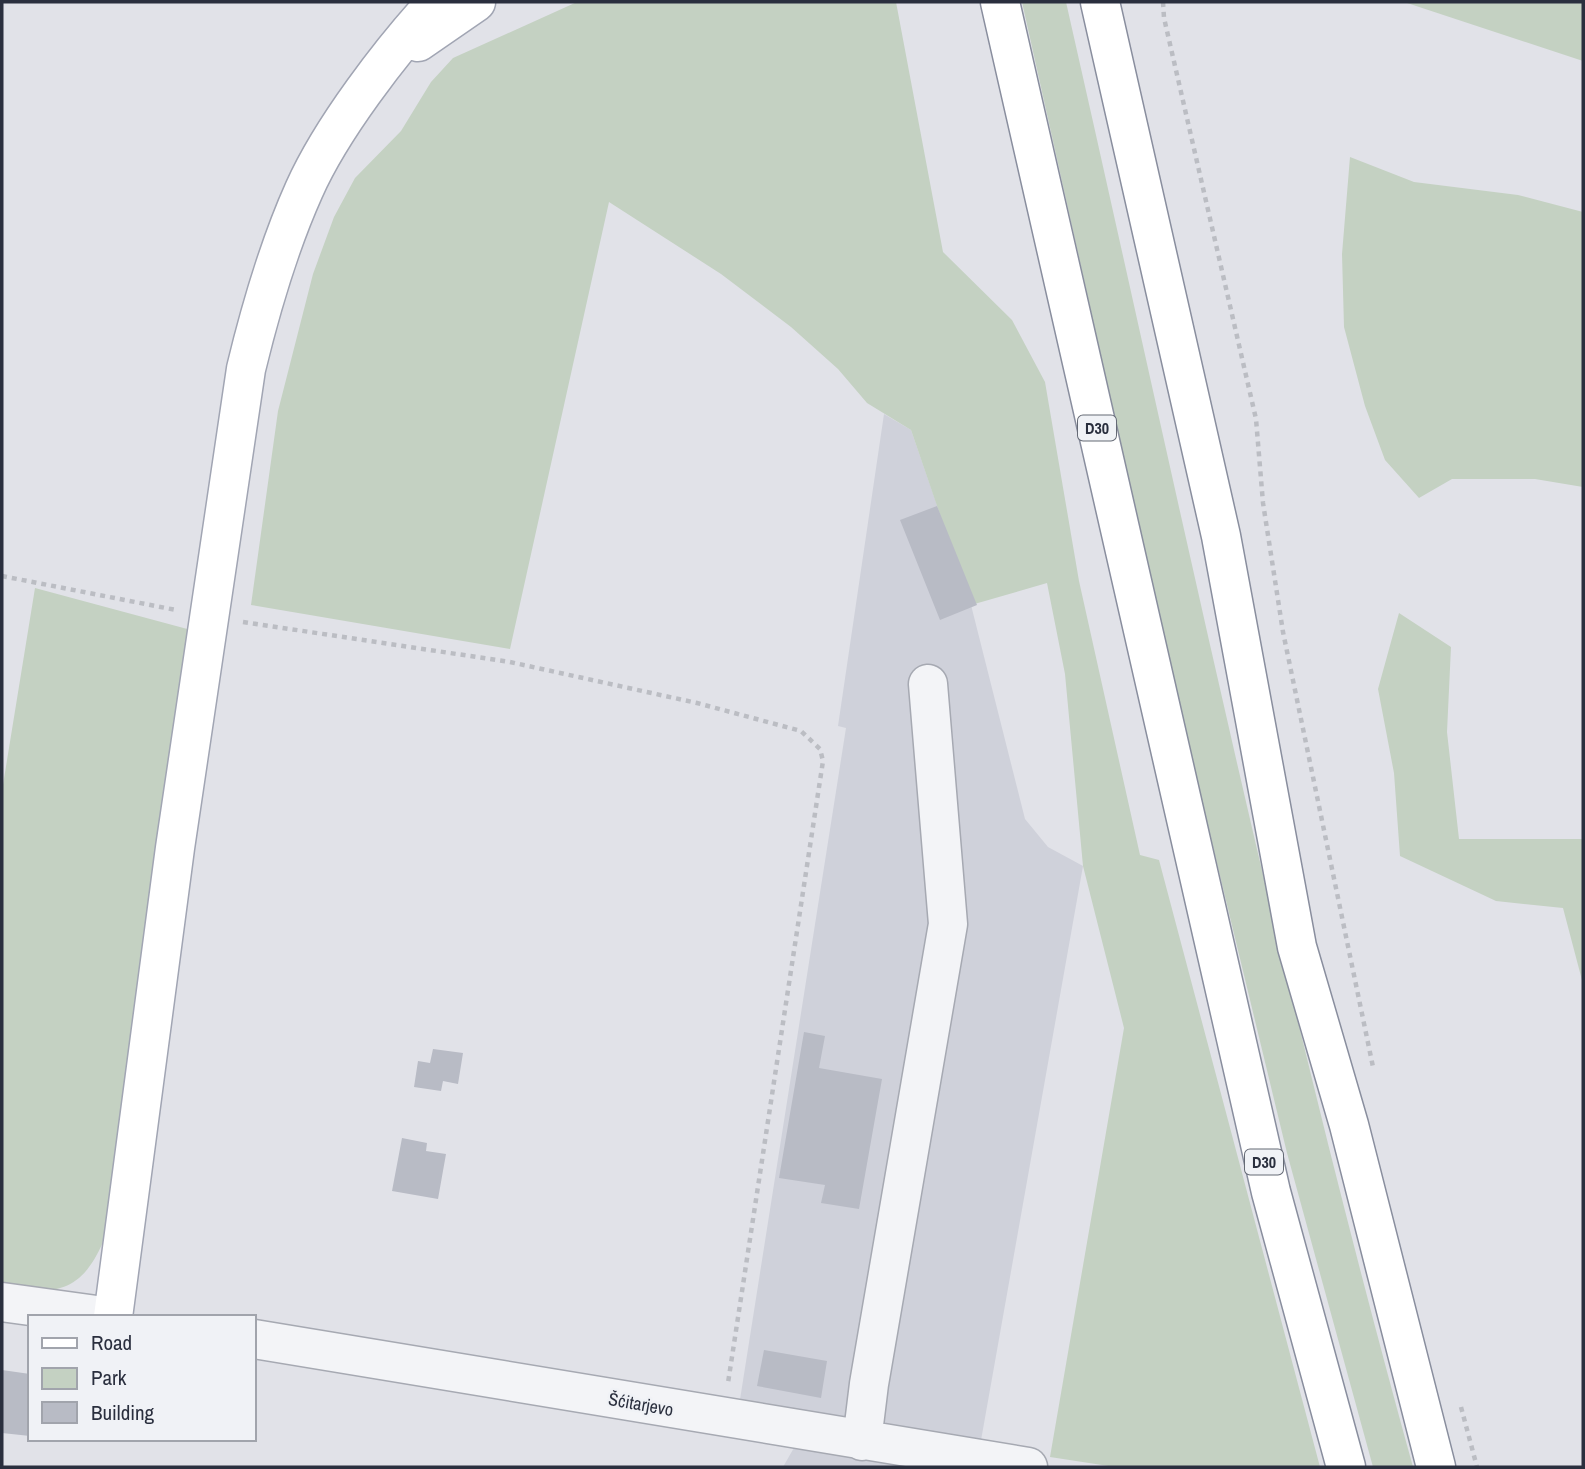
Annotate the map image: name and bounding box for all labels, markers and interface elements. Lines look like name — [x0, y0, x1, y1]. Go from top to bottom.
road number: D30 — [1078, 416, 1116, 440]
road number: D30 — [1245, 1150, 1283, 1174]
legend — [28, 1315, 256, 1441]
text: Road — [91, 1328, 132, 1357]
text: Park — [91, 1363, 127, 1392]
street label: Šćitarjevo — [607, 1386, 675, 1422]
text: Building — [91, 1398, 155, 1427]

